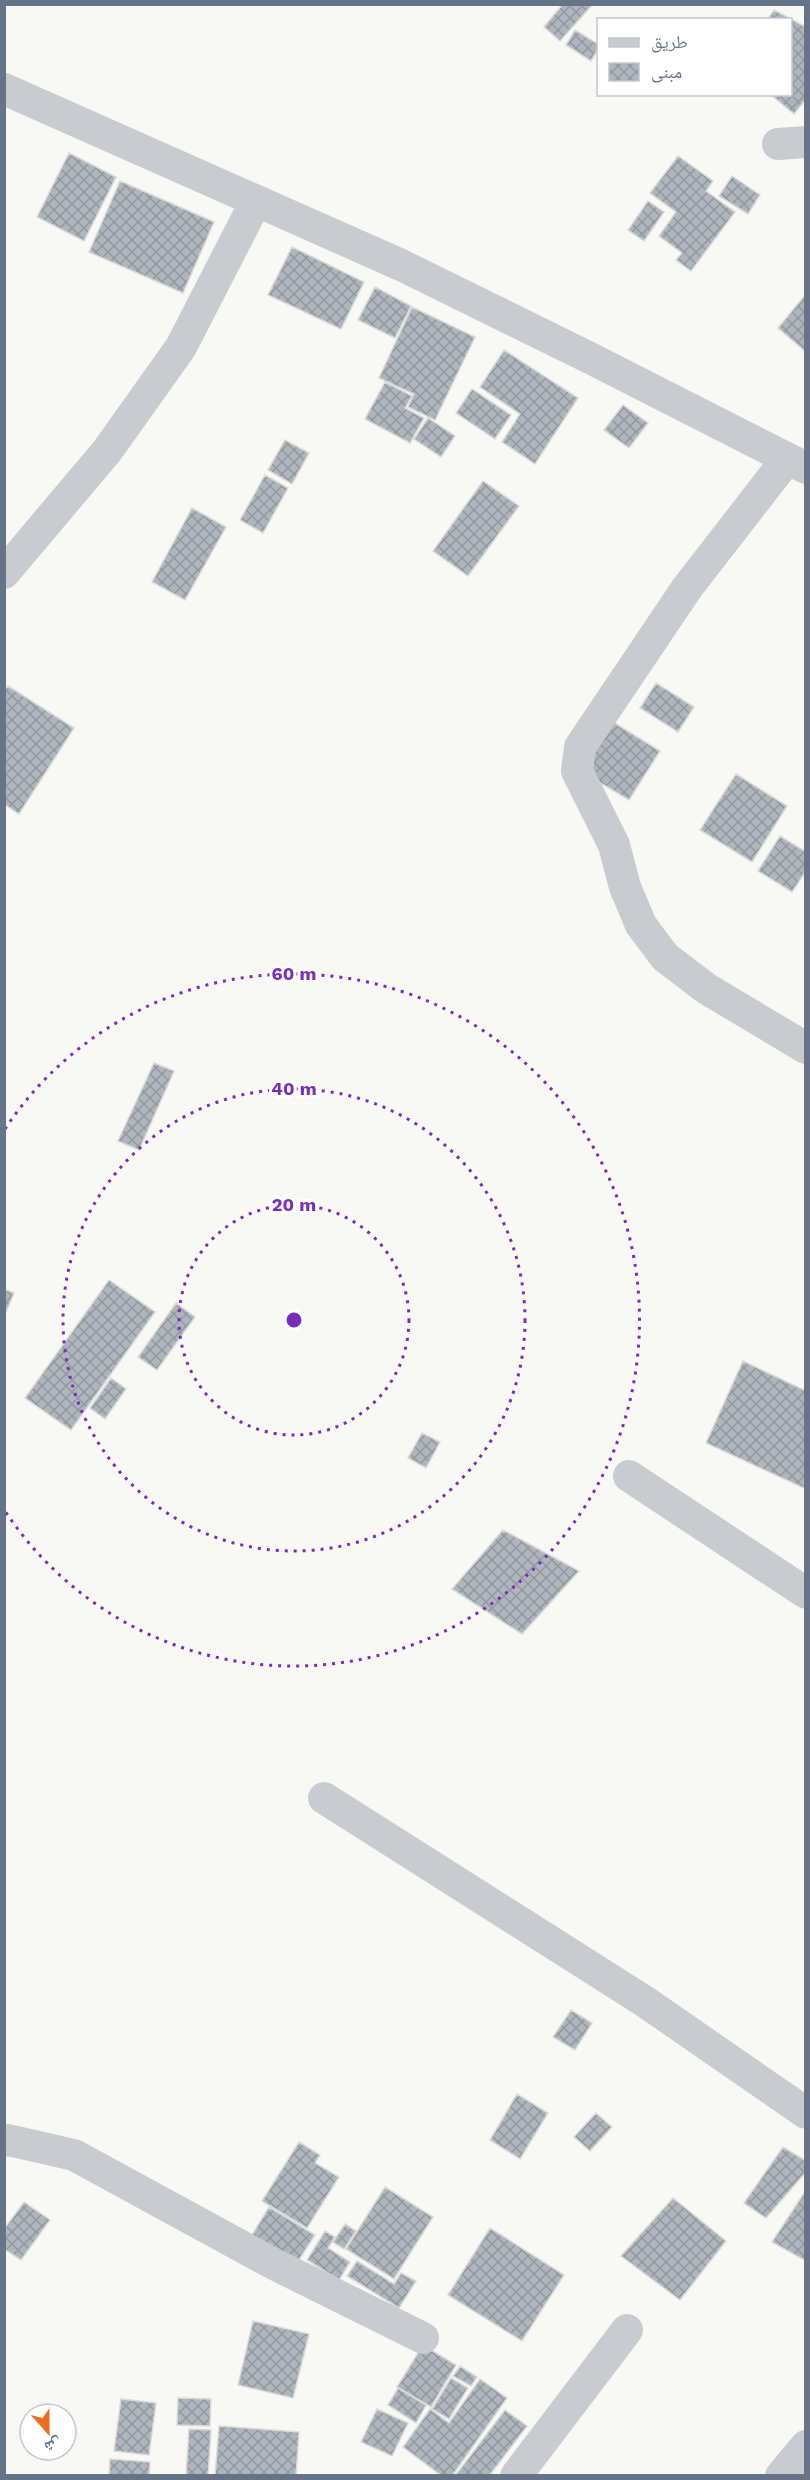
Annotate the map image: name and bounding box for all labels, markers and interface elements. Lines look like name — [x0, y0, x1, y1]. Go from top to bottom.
legend — [597, 18, 792, 96]
text: طريق — [651, 31, 688, 53]
text: مبنى — [651, 61, 682, 83]
text: 60 m — [272, 963, 316, 984]
text: 40 m — [271, 1078, 317, 1099]
text: 20 m — [272, 1194, 316, 1215]
centre of rings — [284, 1310, 304, 1330]
north arrow — [18, 2402, 78, 2462]
text: ش — [42, 2434, 65, 2457]

